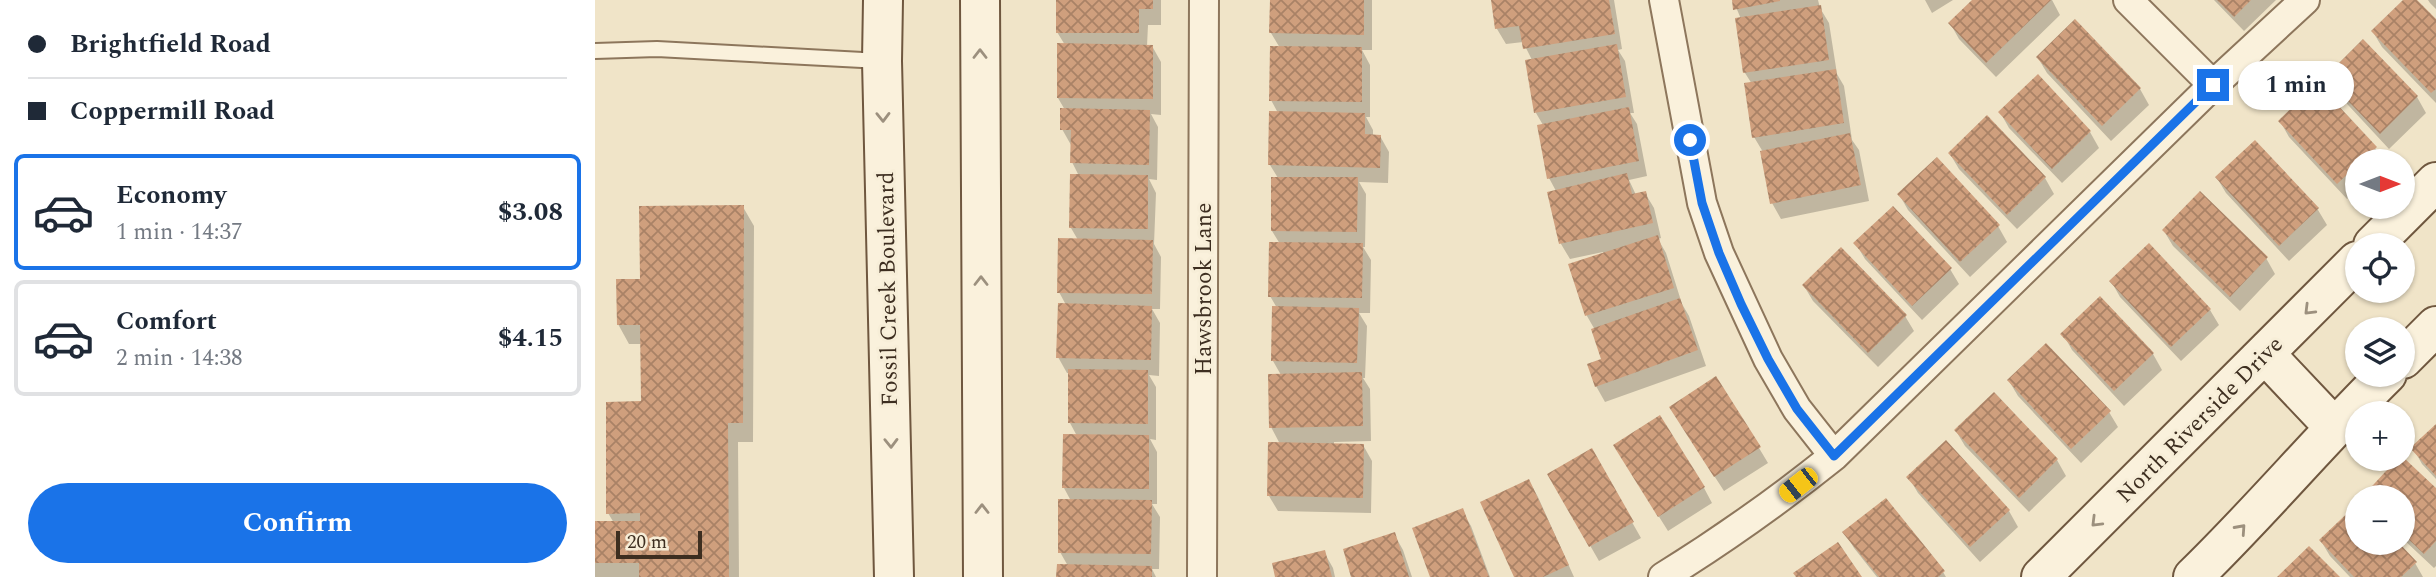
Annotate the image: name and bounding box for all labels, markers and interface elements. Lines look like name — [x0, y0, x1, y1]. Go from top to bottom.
text: Brightfield Road — [70, 24, 271, 64]
one-way arrow — [972, 48, 988, 59]
callout: 1 min — [2237, 60, 2353, 110]
text: 1 min — [2265, 68, 2327, 103]
route end — [2197, 69, 2229, 101]
text: Coppermill Road — [70, 91, 275, 131]
one-way arrow — [876, 112, 891, 123]
route start — [1674, 124, 1706, 156]
north arrow — [2345, 149, 2415, 219]
map controls — [2345, 149, 2415, 555]
street label: Fossil Creek Boulevard — [869, 171, 908, 407]
text: Economy — [116, 175, 226, 215]
icon: car — [32, 181, 95, 244]
text: $3.08 — [498, 192, 563, 232]
street label: Hawsbrook Lane — [1187, 203, 1222, 375]
text: 1 min · 14:37 — [116, 215, 243, 250]
button: locate — [2345, 233, 2415, 303]
one-way arrow — [973, 276, 989, 286]
text: Comfort — [116, 301, 217, 341]
one-way arrow — [2305, 301, 2318, 314]
icon: car — [32, 307, 95, 370]
button: layers — [2345, 317, 2415, 387]
text: $4.15 — [498, 318, 563, 358]
street label: North Riverside Drive — [2108, 328, 2292, 512]
text: 2 min · 14:38 — [116, 341, 243, 376]
button: + — [2345, 401, 2415, 471]
one-way arrow — [883, 437, 898, 448]
car — [1775, 464, 1822, 506]
button: Confirm — [28, 483, 567, 563]
button: − — [2345, 485, 2415, 555]
one-way arrow — [974, 503, 990, 514]
one-way arrow — [2092, 514, 2104, 526]
one-way arrow — [2233, 524, 2246, 537]
scale bar — [616, 528, 702, 560]
text: 20 m — [627, 528, 667, 557]

